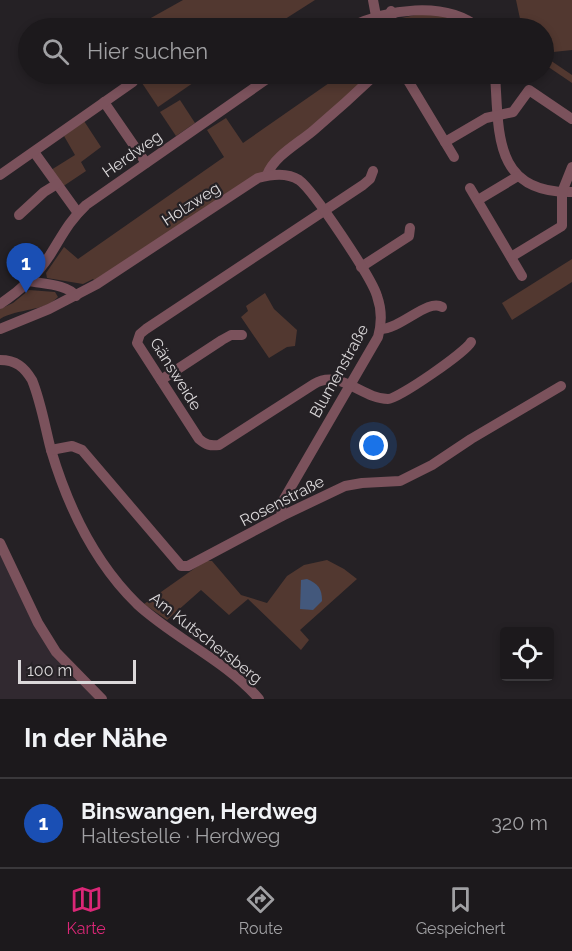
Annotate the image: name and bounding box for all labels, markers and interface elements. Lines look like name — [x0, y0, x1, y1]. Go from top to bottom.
search box — [18, 18, 554, 84]
icon: search — [39, 35, 72, 68]
text: Hier suchen — [87, 38, 208, 64]
street label: Herdweg — [99, 127, 165, 181]
street label: Holzweg — [158, 178, 224, 230]
pin: 1 — [6, 244, 46, 293]
street label: Blumenstraße — [306, 321, 372, 421]
street label: Gänsweide — [146, 334, 206, 414]
your location — [359, 431, 388, 460]
street label: Rosenstraße — [237, 472, 327, 530]
street label: Am Kutschersberg — [146, 588, 266, 688]
map controls — [500, 627, 554, 681]
button: locate — [500, 627, 554, 681]
scale bar — [18, 657, 136, 684]
text: 100 m — [27, 661, 72, 680]
text: In der Nähe — [24, 723, 167, 753]
text: Binswangen, Herdweg — [81, 798, 317, 824]
text: 1 — [39, 811, 48, 835]
text: 320 m — [491, 811, 548, 835]
text: Haltestelle · Herdweg — [81, 824, 280, 848]
tab: Karte — [67, 883, 106, 938]
tab: Route — [239, 883, 283, 938]
tab: Gespeichert — [416, 883, 505, 938]

